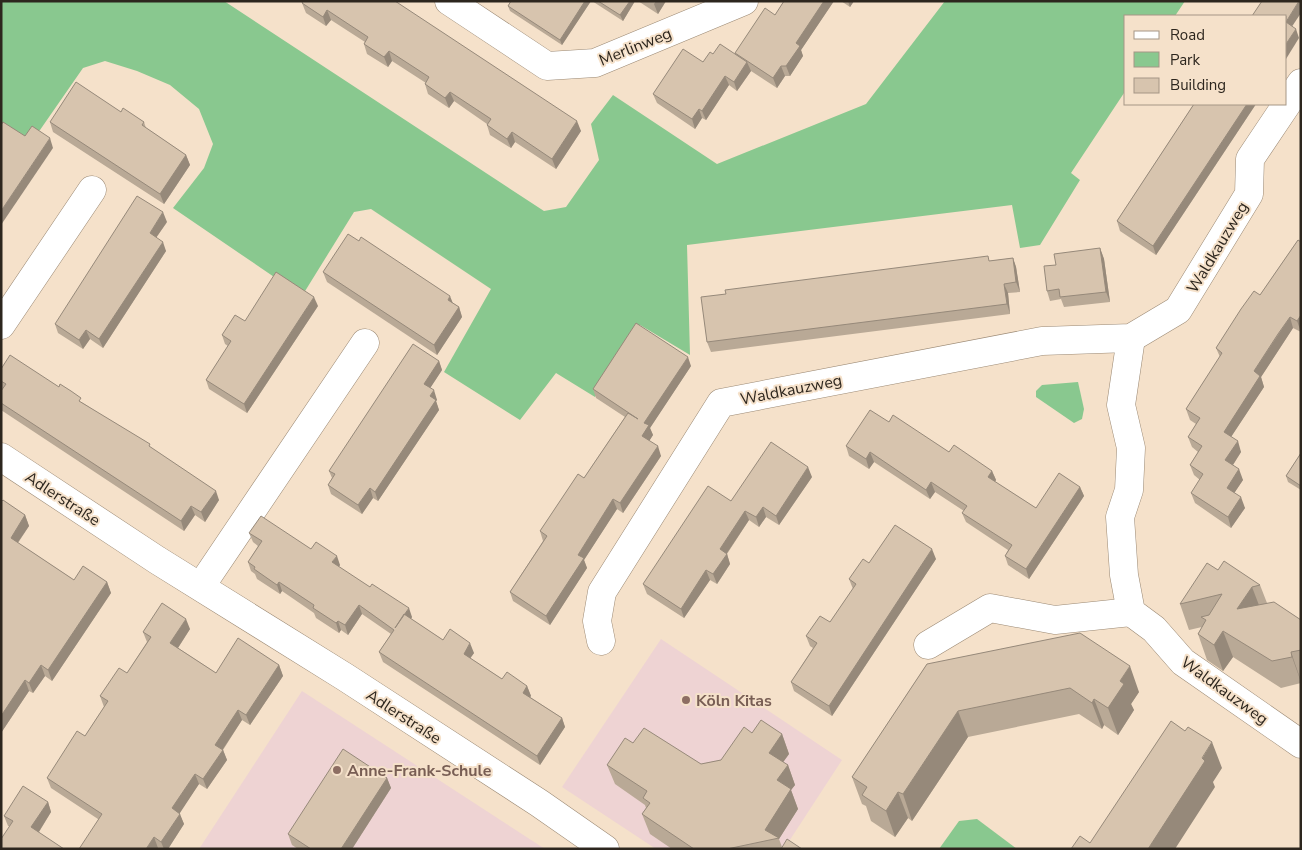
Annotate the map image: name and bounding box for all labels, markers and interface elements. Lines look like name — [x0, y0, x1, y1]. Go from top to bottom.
legend — [1124, 15, 1287, 105]
street label: Merlinweg — [596, 22, 675, 71]
text: Road — [1170, 25, 1205, 45]
text: Park — [1170, 50, 1200, 70]
text: Building — [1170, 75, 1226, 95]
street label: Waldkauzweg — [1182, 198, 1254, 297]
street label: Waldkauzweg — [738, 369, 844, 411]
street label: Adlerstraße — [21, 466, 104, 531]
street label: Waldkauzweg — [1176, 652, 1273, 730]
street label: Adlerstraße — [362, 684, 445, 749]
place label: Köln Kitas — [696, 690, 772, 712]
marker: Köln Kitas — [680, 694, 692, 706]
place label: Anne-Frank-Schule — [347, 760, 492, 782]
marker: Anne-Frank-Schule — [331, 764, 343, 776]

